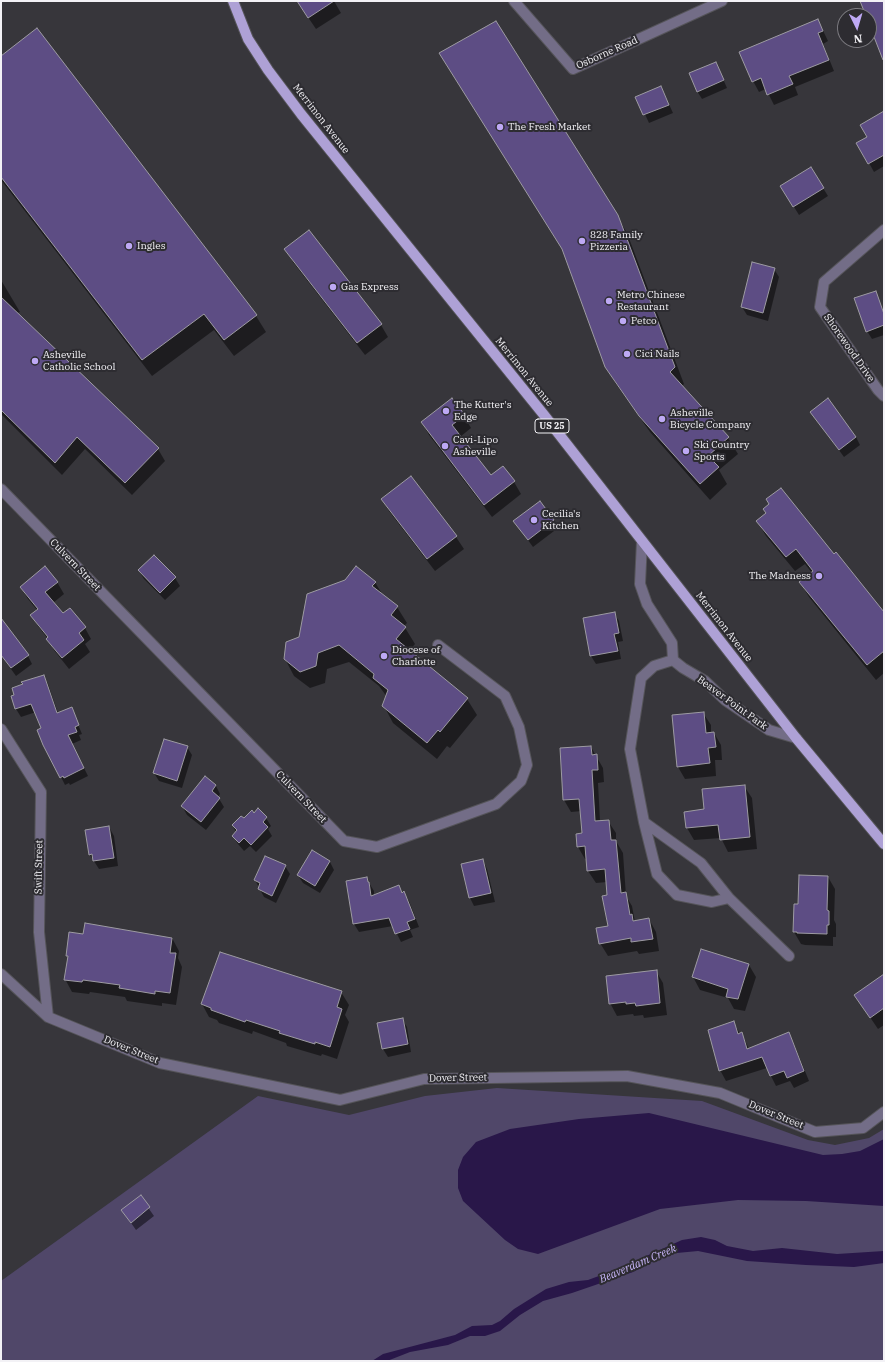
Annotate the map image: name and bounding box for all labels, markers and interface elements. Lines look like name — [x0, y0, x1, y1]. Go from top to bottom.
north arrow — [837, 8, 877, 48]
text: N — [853, 32, 863, 46]
street label: Osborne Road — [574, 34, 640, 72]
street label: Merrimon Avenue — [290, 82, 352, 156]
place label: The Fresh Market — [508, 121, 591, 133]
marker: The Fresh Market — [495, 122, 505, 132]
place label: 828 Family Pizzeria — [590, 229, 643, 252]
marker: 828 Family Pizzeria — [577, 236, 587, 246]
place label: Ingles — [137, 240, 166, 252]
marker: Ingles — [124, 241, 134, 251]
place label: Gas Express — [341, 281, 399, 293]
marker: Gas Express — [328, 282, 338, 292]
place label: Metro Chinese Restaurant — [617, 289, 685, 312]
marker: Metro Chinese Restaurant — [604, 296, 614, 306]
street label: Shorewood Drive — [821, 312, 877, 384]
place label: Petco — [631, 315, 657, 327]
marker: Petco — [618, 316, 628, 326]
street label: Merrimon Avenue — [493, 335, 555, 409]
place label: Cici Nails — [635, 348, 679, 360]
place label: Asheville Catholic School — [43, 349, 115, 372]
marker: Cici Nails — [622, 349, 632, 359]
marker: Asheville Catholic School — [30, 356, 40, 366]
place label: The Kutter's Edge — [454, 399, 512, 422]
marker: The Kutter's Edge — [441, 406, 451, 416]
place label: Asheville Bicycle Company — [670, 407, 751, 430]
marker: Asheville Bicycle Company — [657, 414, 667, 424]
road number: US 25 — [535, 419, 569, 433]
place label: Cavi-Lipo Asheville — [453, 434, 498, 458]
place label: Ski Country Sports — [694, 439, 749, 462]
marker: Cavi-Lipo Asheville — [440, 441, 450, 451]
marker: Ski Country Sports — [681, 446, 691, 456]
place label: Cecilia's Kitchen — [542, 508, 580, 532]
marker: Cecilia's Kitchen — [529, 515, 539, 525]
street label: Culvern Street — [47, 537, 103, 593]
place label: The Madness — [749, 570, 811, 582]
marker: The Madness — [814, 571, 824, 581]
street label: Merrimon Avenue — [693, 590, 755, 664]
place label: Diocese of Charlotte — [392, 644, 440, 668]
marker: Diocese of Charlotte — [379, 651, 389, 661]
street label: Beaver Point Park — [695, 674, 769, 732]
street label: Culvern Street — [273, 769, 329, 825]
street label: Swift Street — [33, 840, 45, 894]
street label: Dover Street — [102, 1034, 160, 1066]
street label: Dover Street — [429, 1071, 487, 1085]
street label: Dover Street — [747, 1099, 805, 1131]
water label: Beaverdam Creek — [598, 1242, 678, 1286]

